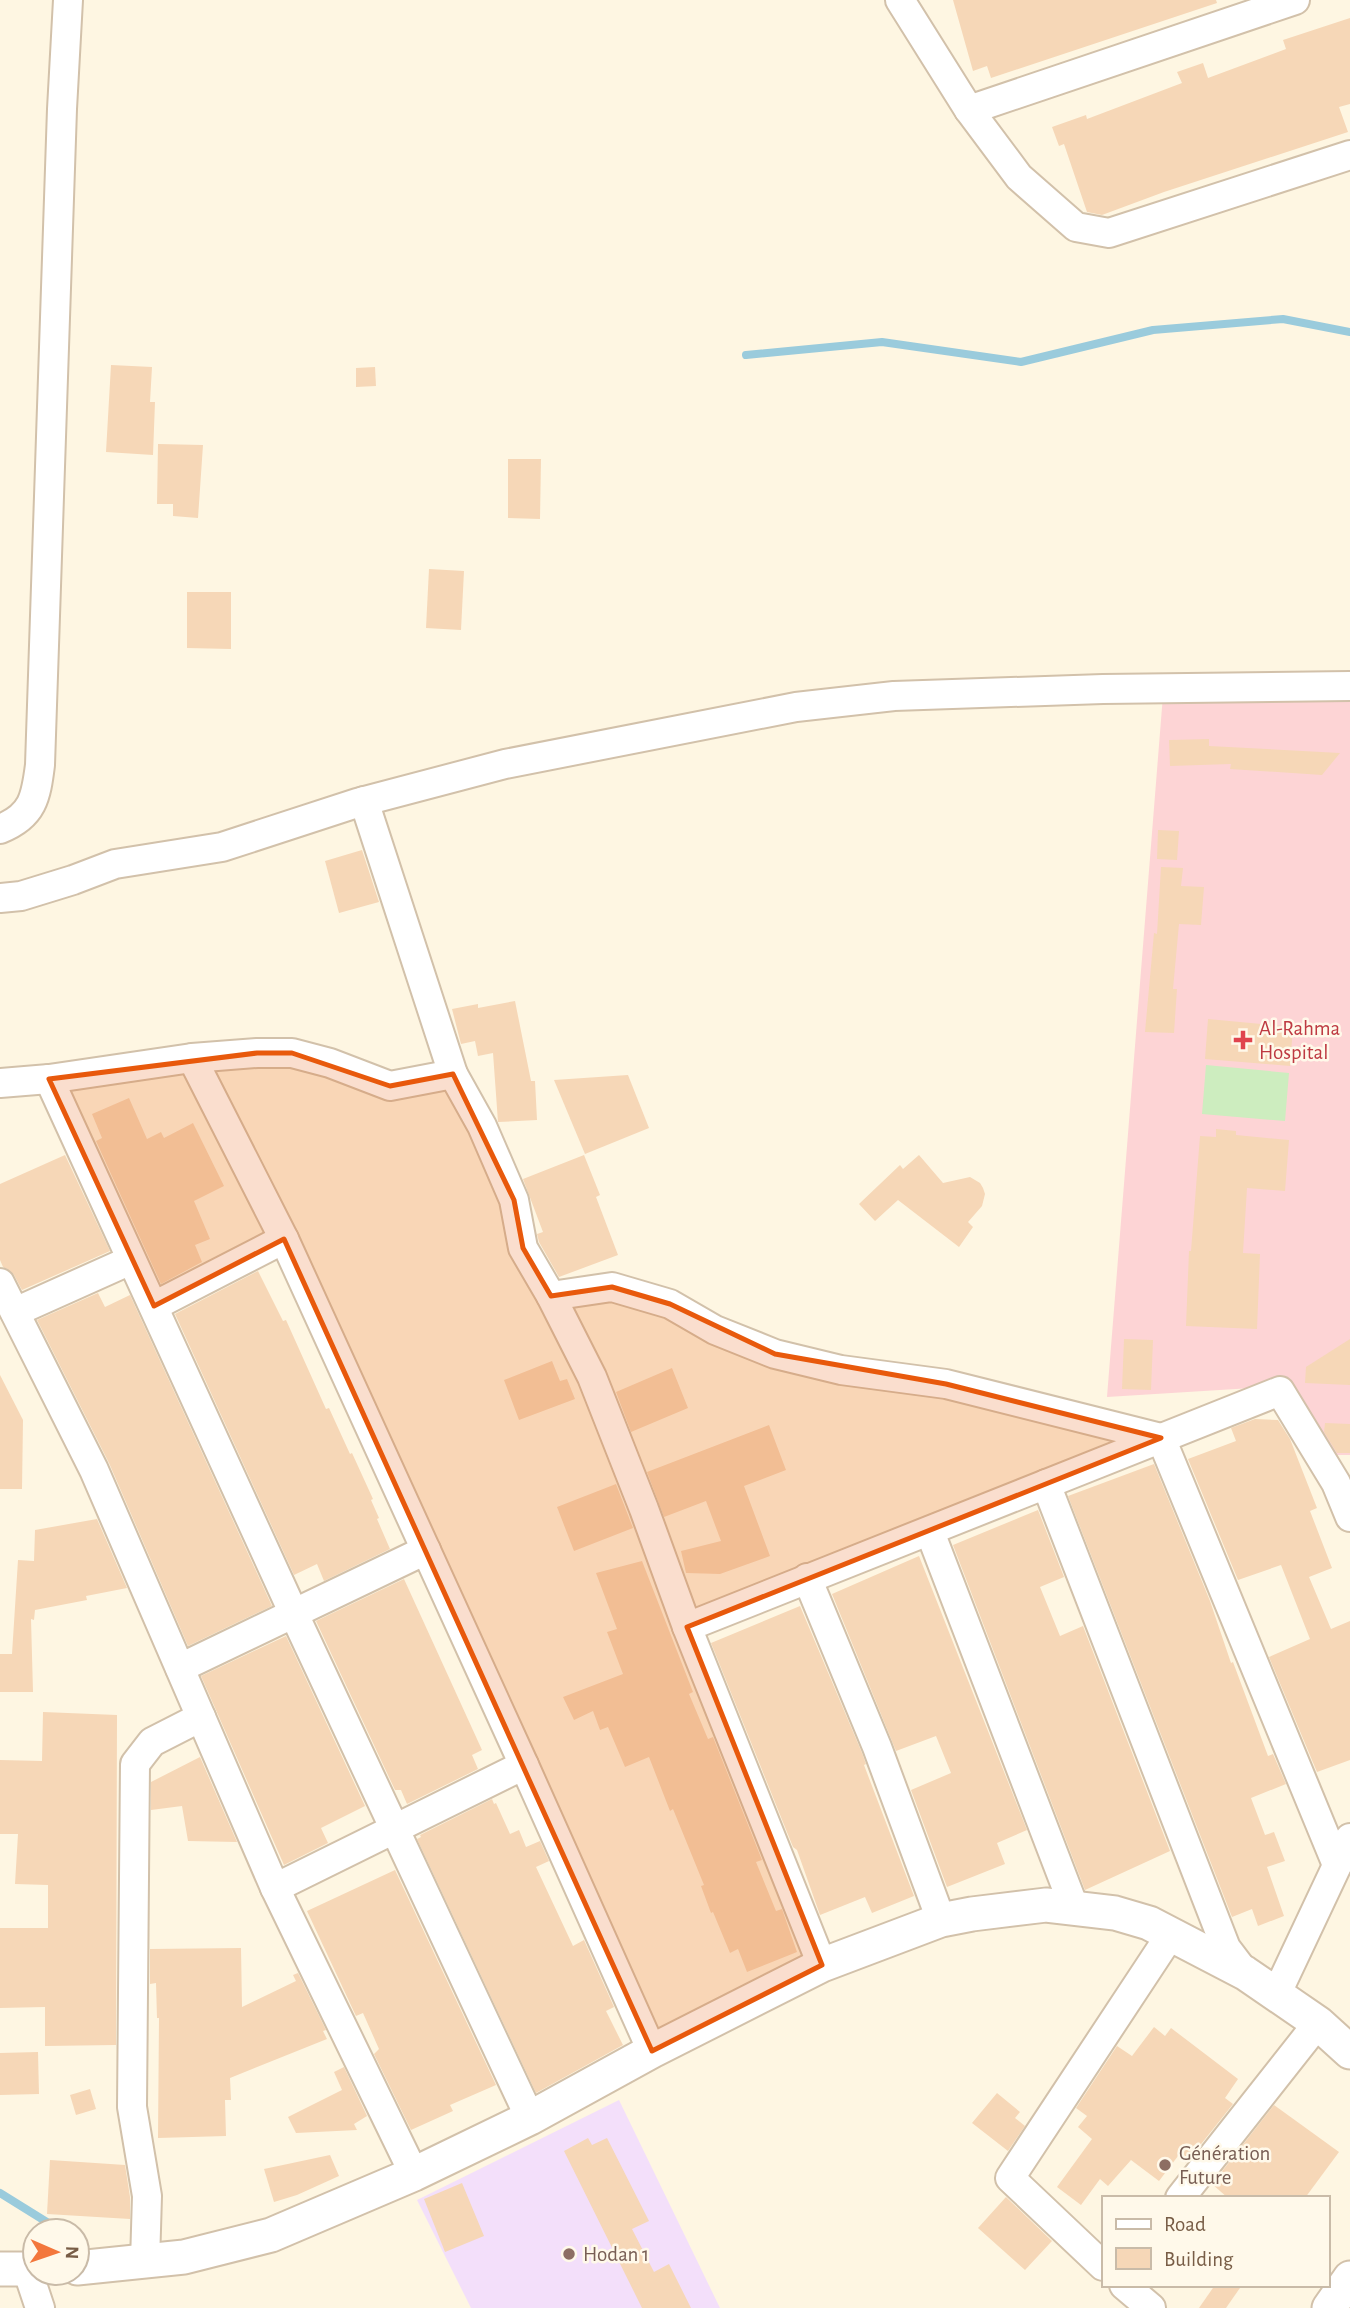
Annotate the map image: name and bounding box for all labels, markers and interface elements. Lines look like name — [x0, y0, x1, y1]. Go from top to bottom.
place label: Al-Rahma Hospital — [1259, 1018, 1341, 1063]
marker: Al-Rahma Hospital — [1233, 1030, 1253, 1050]
place label: Génération Future — [1179, 2143, 1270, 2188]
marker: Génération Future — [1157, 2157, 1173, 2173]
legend — [1102, 2196, 1329, 2287]
text: Road — [1164, 2214, 1206, 2235]
north arrow — [21, 2217, 91, 2287]
place label: Hodan 1 — [583, 2244, 649, 2265]
text: N — [62, 2246, 81, 2259]
marker: Hodan 1 — [561, 2246, 577, 2262]
text: Building — [1164, 2249, 1234, 2270]

